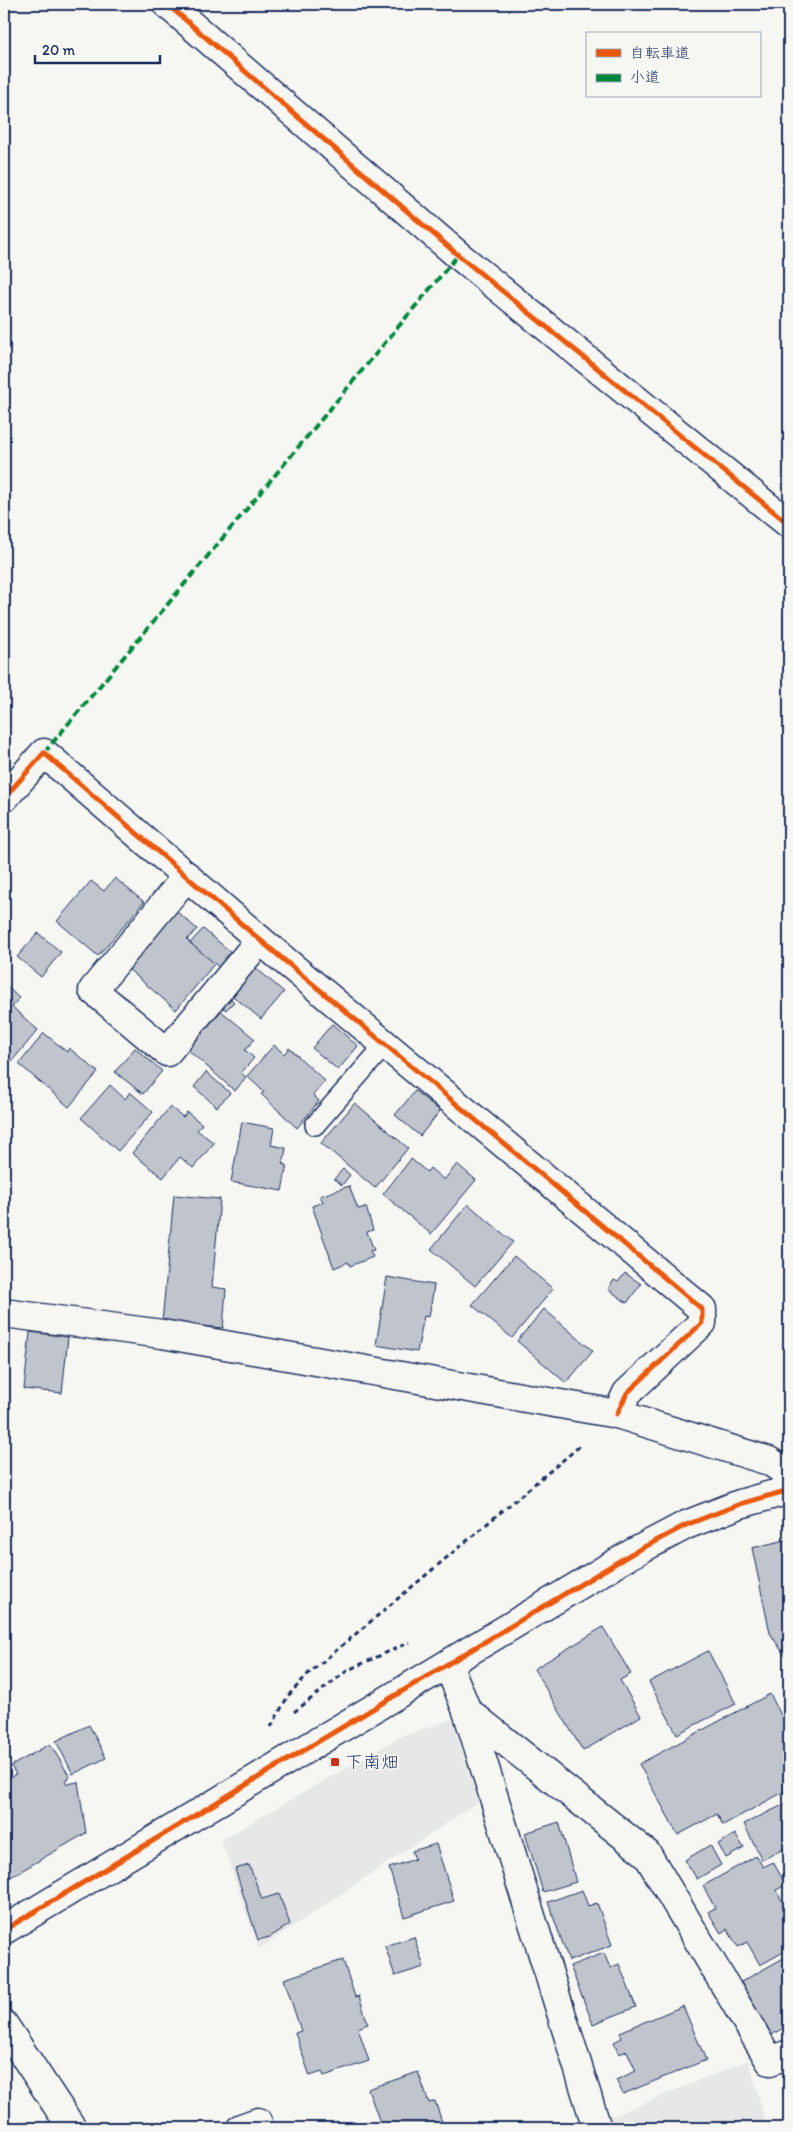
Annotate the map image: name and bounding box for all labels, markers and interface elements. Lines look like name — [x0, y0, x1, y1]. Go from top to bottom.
scale bar — [35, 32, 160, 64]
legend — [586, 32, 760, 98]
text: 20 m — [42, 41, 76, 59]
text: 自転車道 — [630, 44, 690, 62]
text: 小道 — [630, 68, 660, 86]
place label: 下南畑 — [345, 1751, 399, 1773]
marker: 下南畑 — [329, 1756, 341, 1768]

